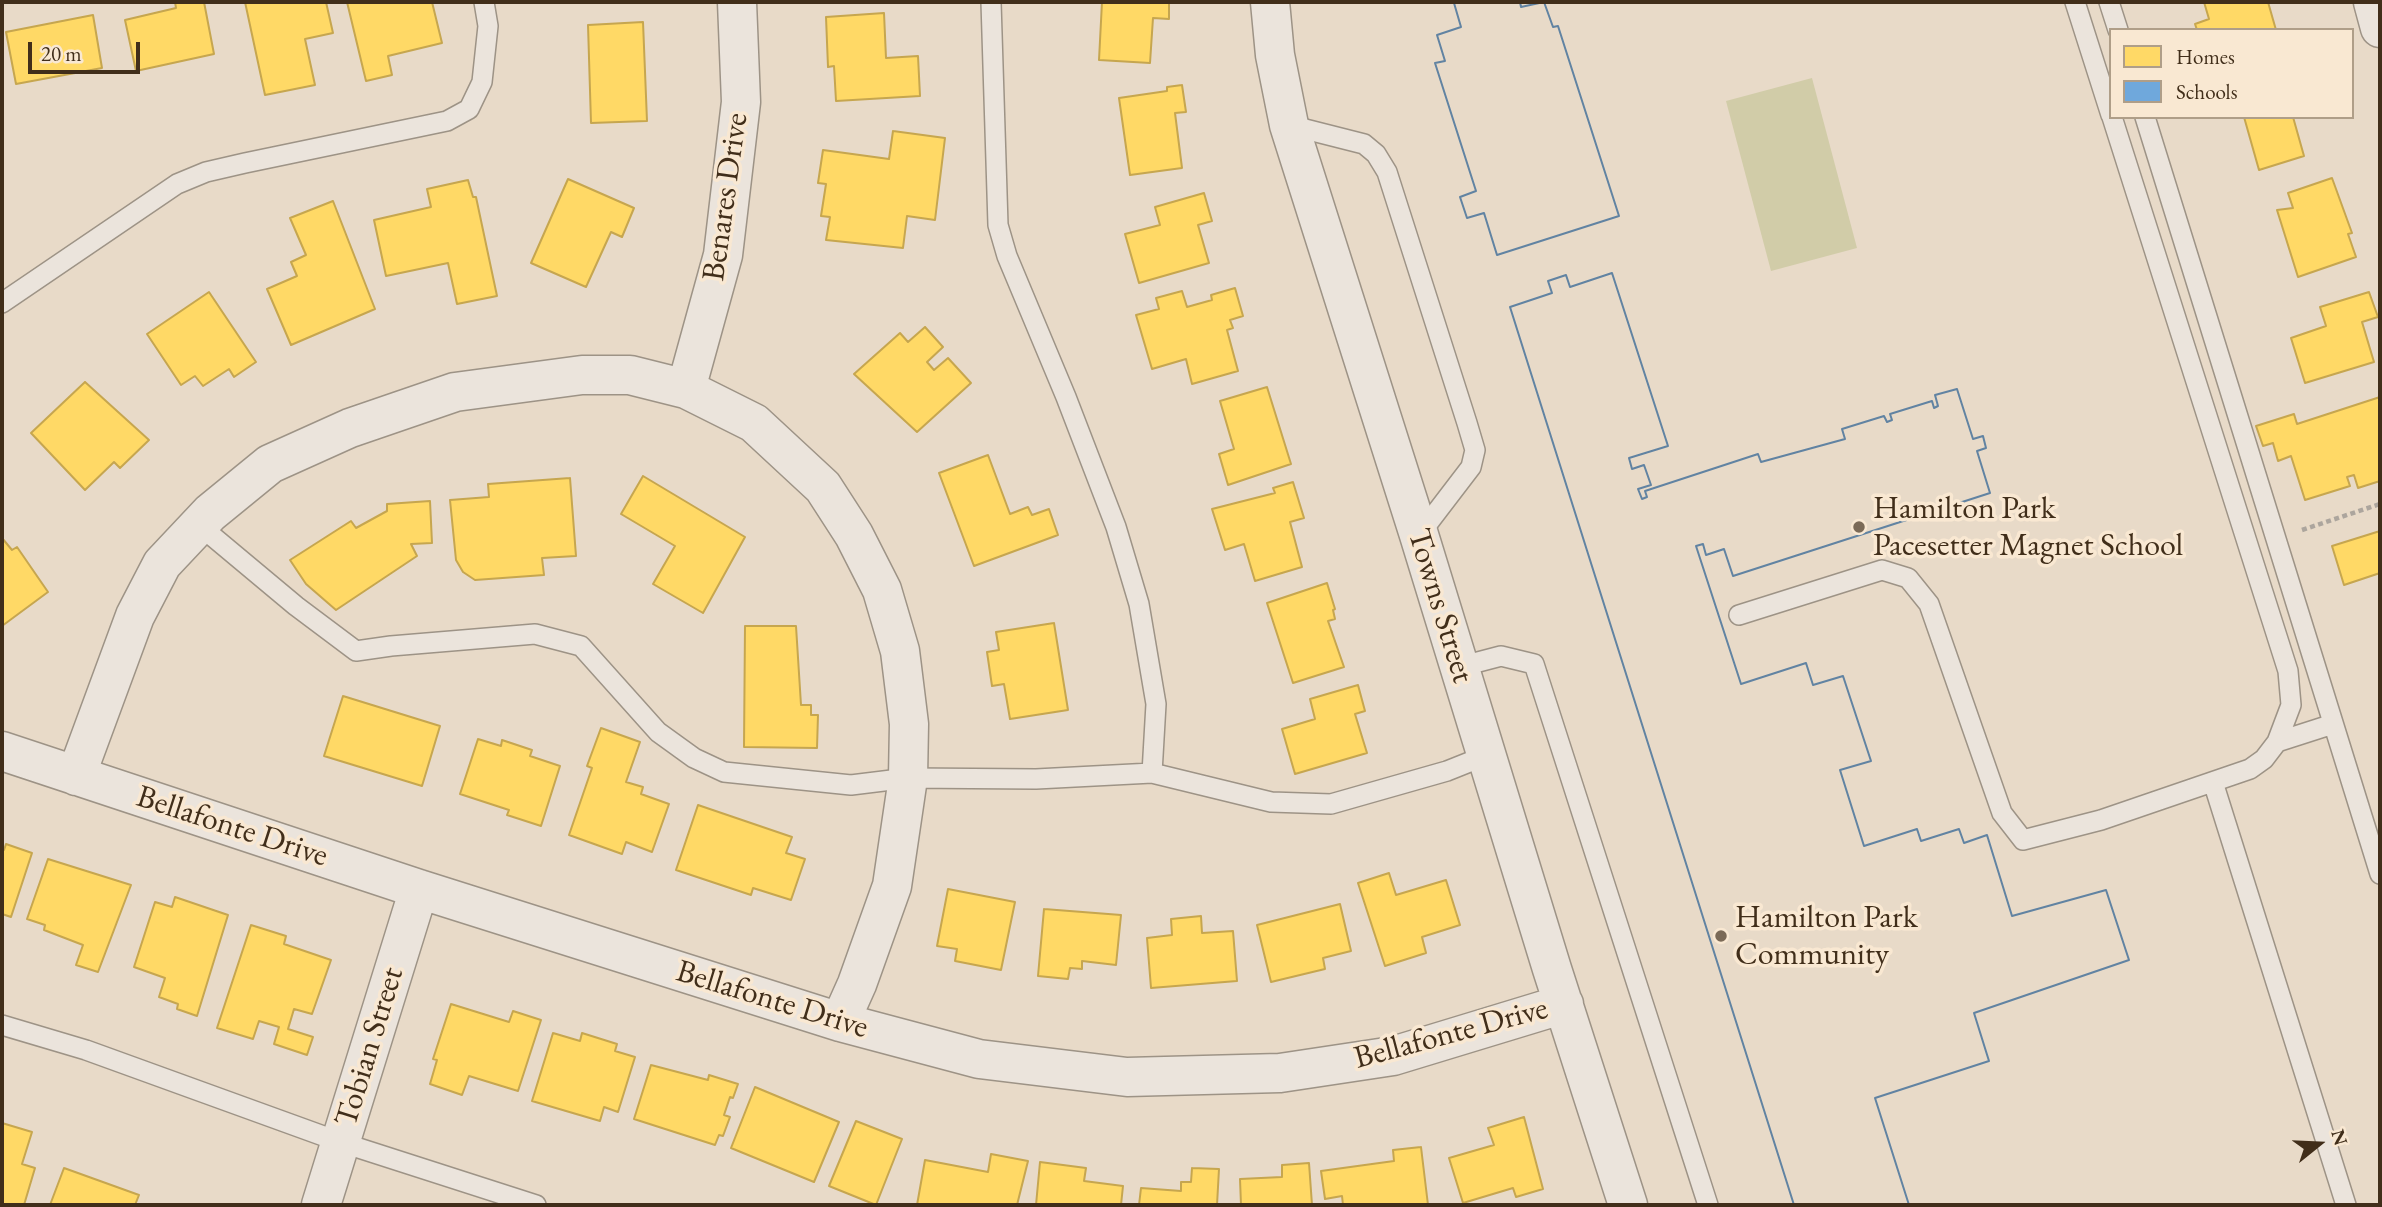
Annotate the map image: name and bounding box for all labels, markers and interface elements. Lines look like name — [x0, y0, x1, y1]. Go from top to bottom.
scale bar — [32, 28, 144, 72]
legend — [2109, 28, 2354, 119]
text: 20 m — [41, 40, 82, 67]
text: Homes — [2176, 43, 2235, 70]
text: Schools — [2176, 78, 2237, 105]
street label: Benares Drive — [695, 111, 757, 283]
place label: Hamilton Park Pacesetter Magnet School — [1873, 490, 2183, 565]
marker: Hamilton Park Pacesetter Magnet School — [1851, 519, 1867, 535]
street label: Towns Street — [1398, 524, 1482, 688]
street label: Bellafonte Drive — [132, 778, 332, 876]
place label: Hamilton Park Community — [1735, 899, 1918, 974]
marker: Hamilton Park Community — [1713, 928, 1729, 944]
street label: Bellafonte Drive — [671, 953, 873, 1047]
street label: Tobian Street — [328, 963, 412, 1131]
street label: Bellafonte Drive — [1350, 990, 1552, 1078]
north arrow — [2284, 1109, 2354, 1179]
text: N — [2325, 1126, 2354, 1149]

